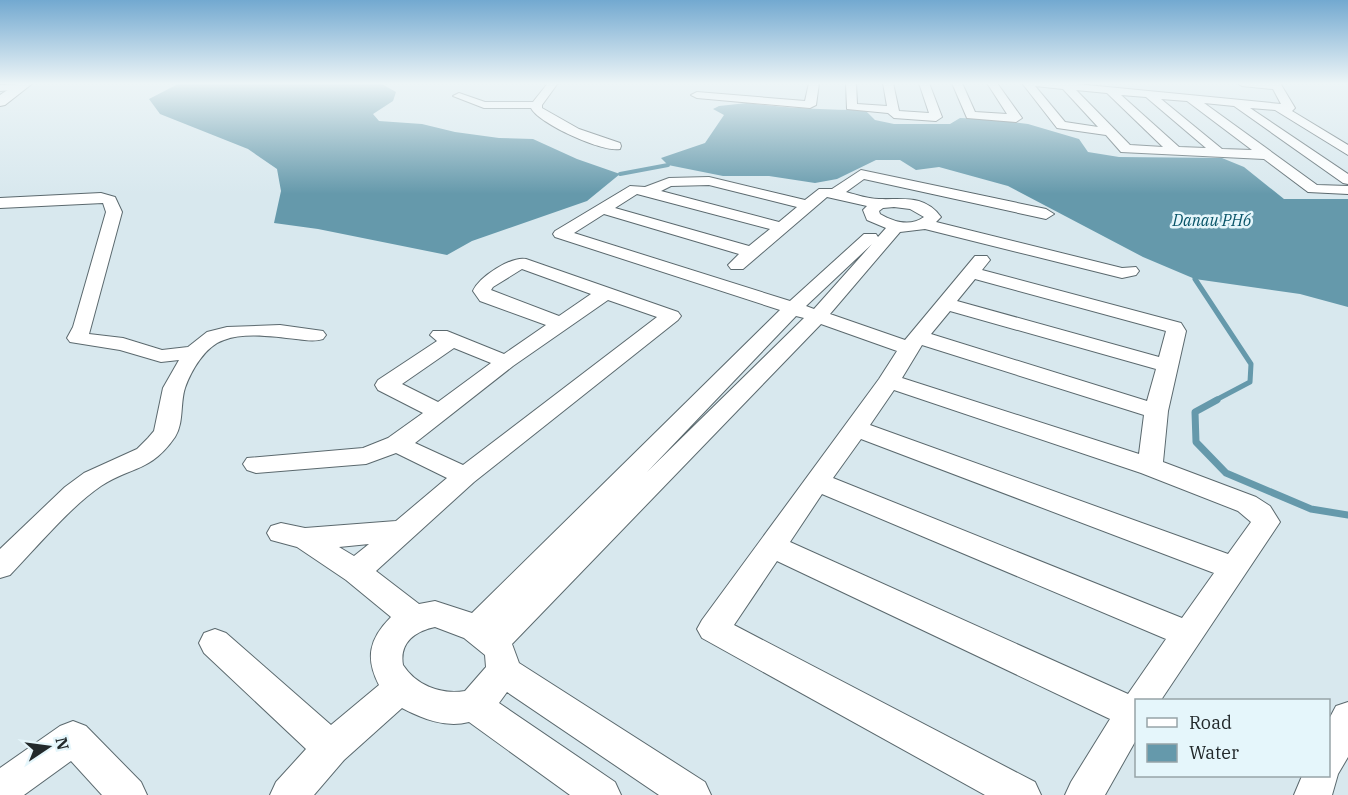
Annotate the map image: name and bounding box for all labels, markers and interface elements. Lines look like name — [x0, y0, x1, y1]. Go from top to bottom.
water label: Danau PH6 — [1171, 210, 1252, 230]
legend — [1135, 699, 1330, 777]
text: Road — [1189, 711, 1232, 734]
north arrow — [18, 717, 78, 777]
text: N — [51, 735, 74, 752]
text: Water — [1189, 741, 1239, 764]

